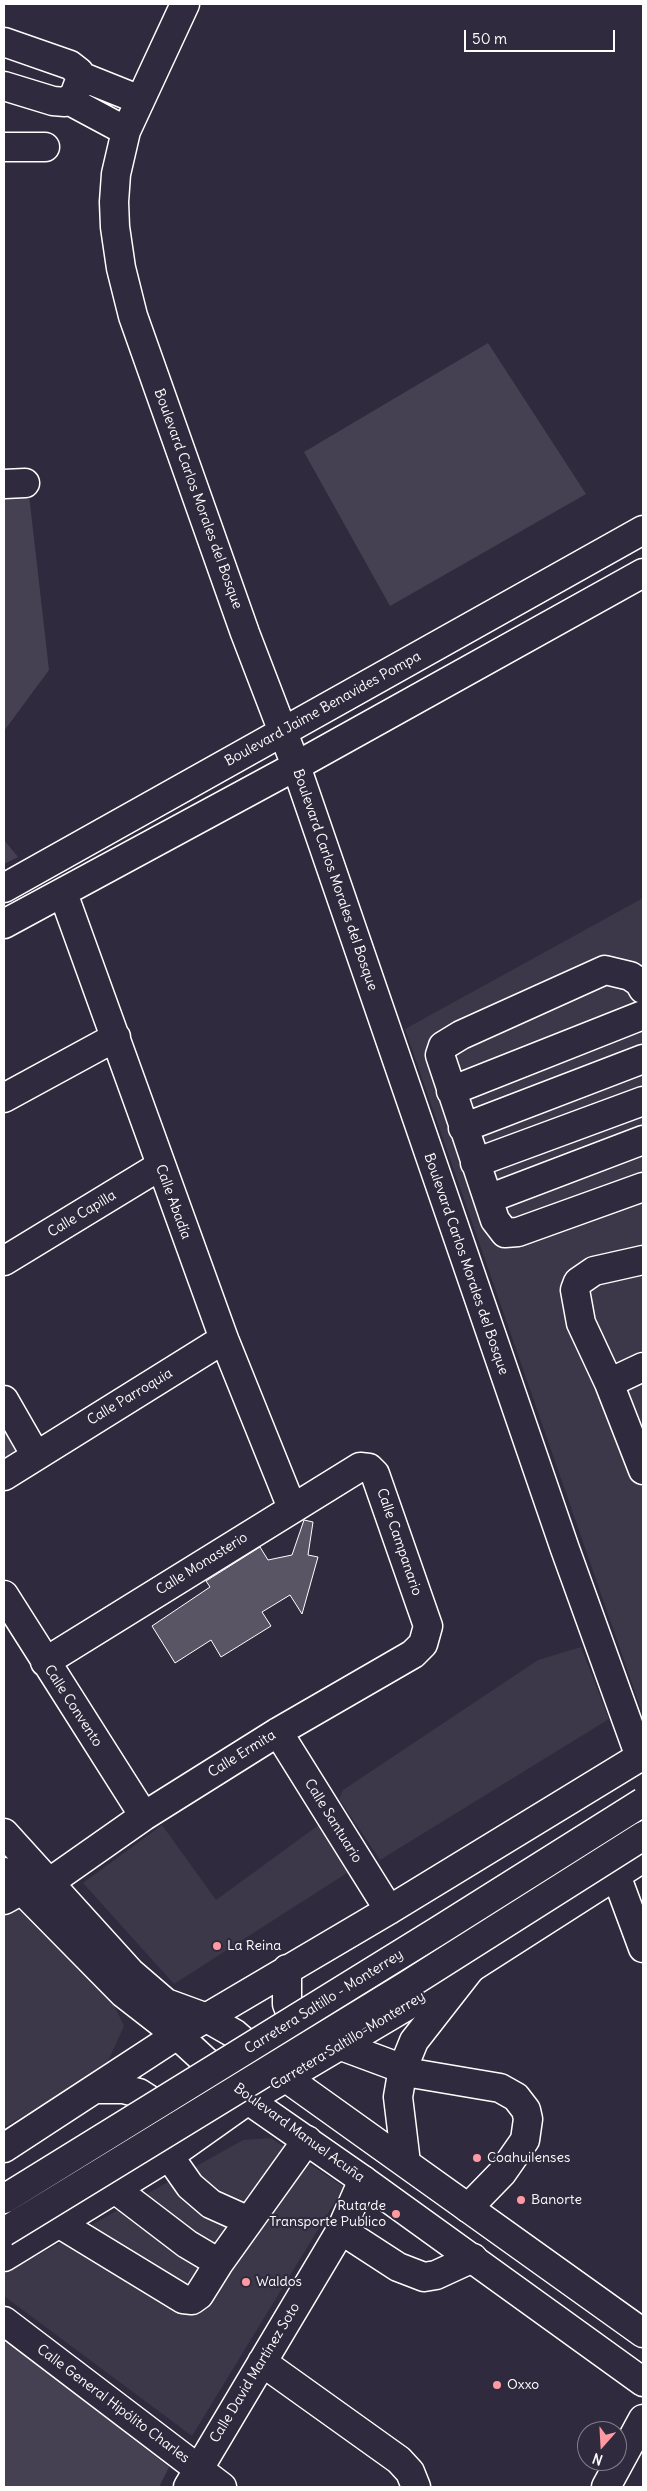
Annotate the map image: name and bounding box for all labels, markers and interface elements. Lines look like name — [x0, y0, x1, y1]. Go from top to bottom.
scale bar — [467, 20, 618, 52]
text: 50 m — [472, 29, 507, 48]
street label: Boulevard Carlos Morales del Bosque — [150, 387, 246, 611]
street label: Boulevard Jaime Benavides Pompa — [222, 648, 424, 770]
street label: Boulevard Carlos Morales del Bosque — [289, 767, 381, 993]
street label: Boulevard Carlos Morales del Bosque — [420, 1151, 512, 1377]
street label: Calle Abadía — [152, 1162, 194, 1242]
street label: Calle Capilla — [45, 1187, 119, 1241]
street label: Calle Parroquia — [84, 1365, 176, 1429]
street label: Calle Campanario — [373, 1486, 425, 1598]
street label: Calle Monasterio — [153, 1529, 251, 1599]
street label: Calle Convento — [40, 1662, 106, 1750]
street label: Calle Ermita — [205, 1727, 279, 1781]
street label: Calle Santuario — [301, 1776, 365, 1866]
place label: La Reina — [227, 1938, 281, 1954]
marker: La Reina — [211, 1940, 223, 1952]
street label: Carretera Saltillo - Monterrey — [242, 1946, 406, 2058]
street label: Carretera Saltillo-Monterrey — [268, 1988, 428, 2094]
street label: Boulevard Manuel Acuña — [230, 2080, 368, 2186]
place label: Coahuilenses — [487, 2150, 570, 2166]
marker: Coahuilenses — [471, 2152, 483, 2164]
place label: Banorte — [531, 2192, 582, 2208]
marker: Banorte — [515, 2194, 527, 2206]
place label: Ruta de Transporte Publico — [269, 2198, 386, 2230]
marker: Ruta de Transporte Publico — [390, 2208, 402, 2220]
place label: Waldos — [256, 2274, 302, 2290]
marker: Waldos — [240, 2276, 252, 2288]
street label: Calle David Martínez Soto — [207, 2300, 303, 2446]
street label: Calle General Hipólito Charles — [33, 2341, 193, 2467]
place label: Oxxo — [507, 2377, 539, 2393]
marker: Oxxo — [491, 2379, 503, 2391]
north arrow — [577, 2421, 627, 2471]
text: N — [590, 2449, 605, 2469]

